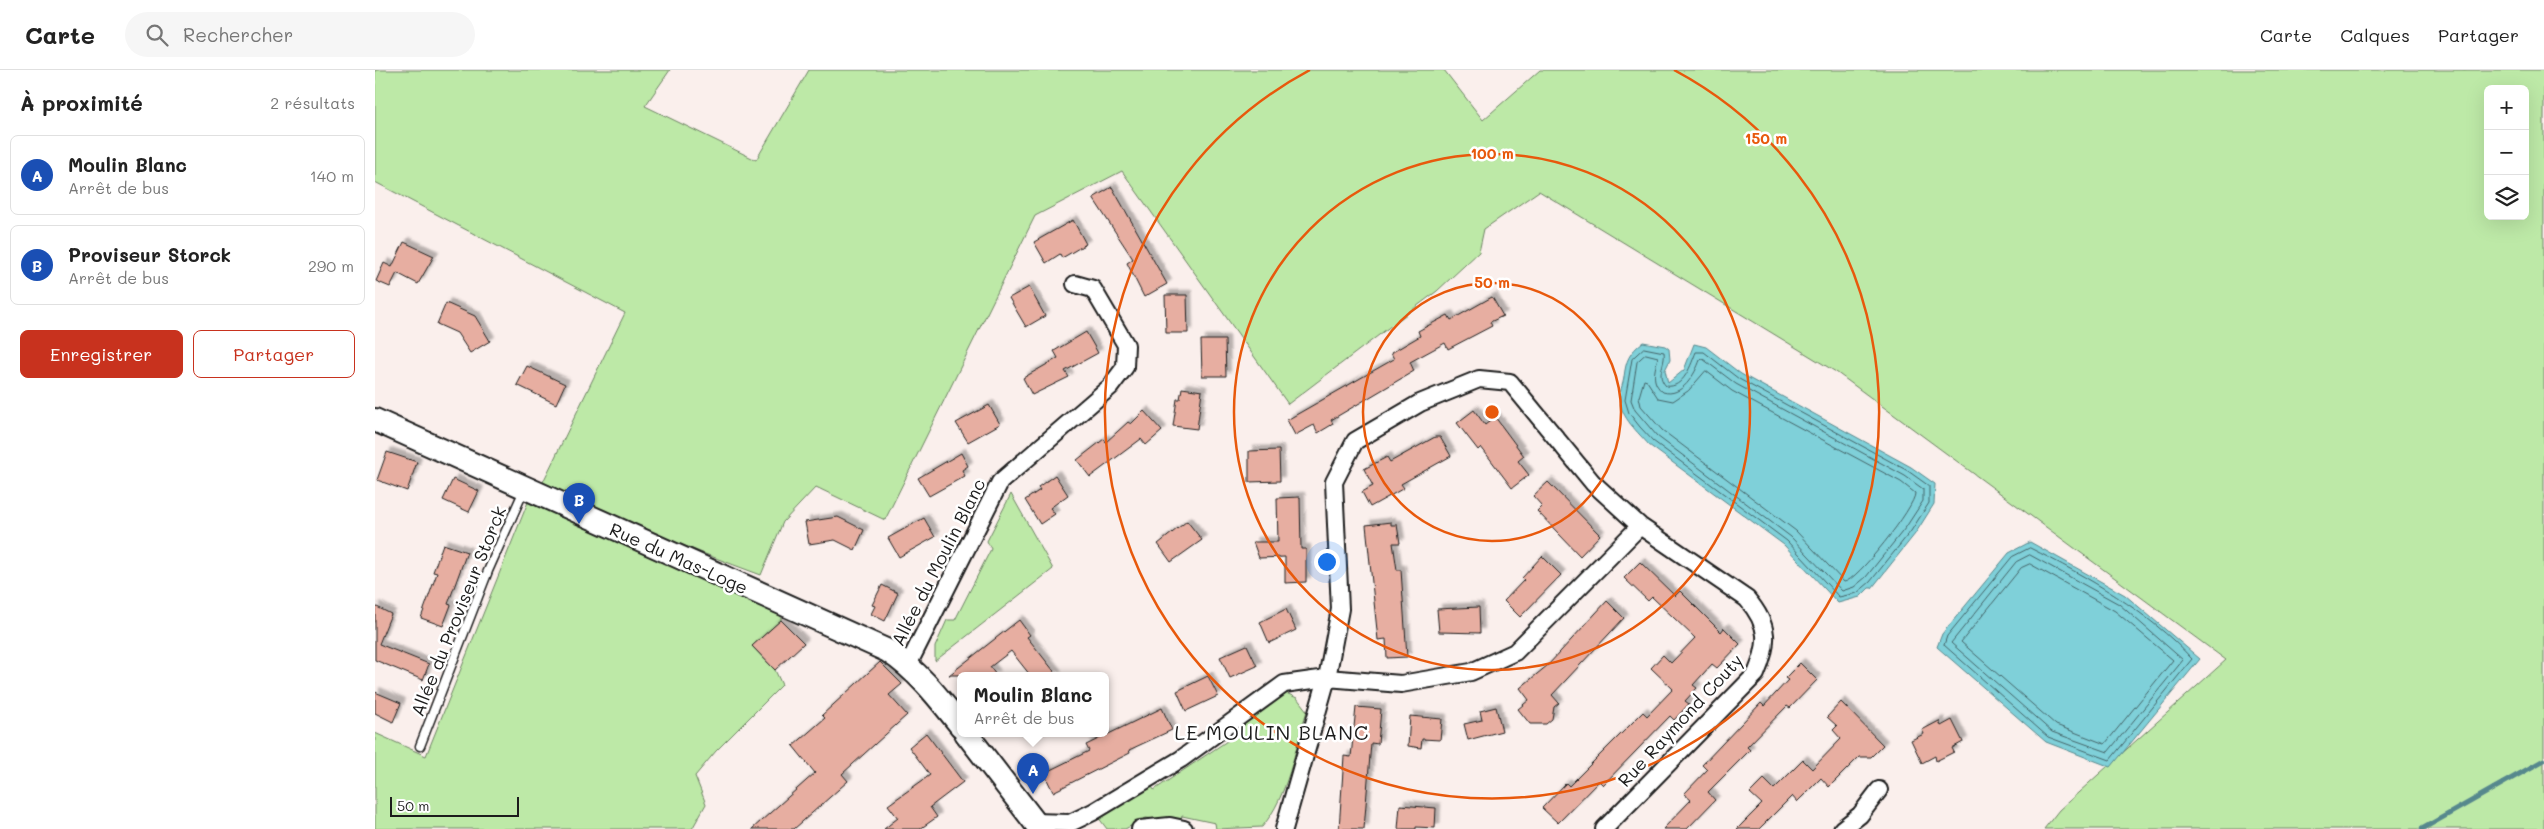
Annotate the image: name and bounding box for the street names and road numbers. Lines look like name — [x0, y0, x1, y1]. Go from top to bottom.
street label: Allée du Moulin Blanc — [885, 474, 991, 650]
street label: Allée du Proviseur Storck — [405, 502, 511, 720]
street label: Rue du Mas-Loge — [606, 517, 752, 599]
street label: Rue Raymond Couty — [1612, 648, 1748, 792]

